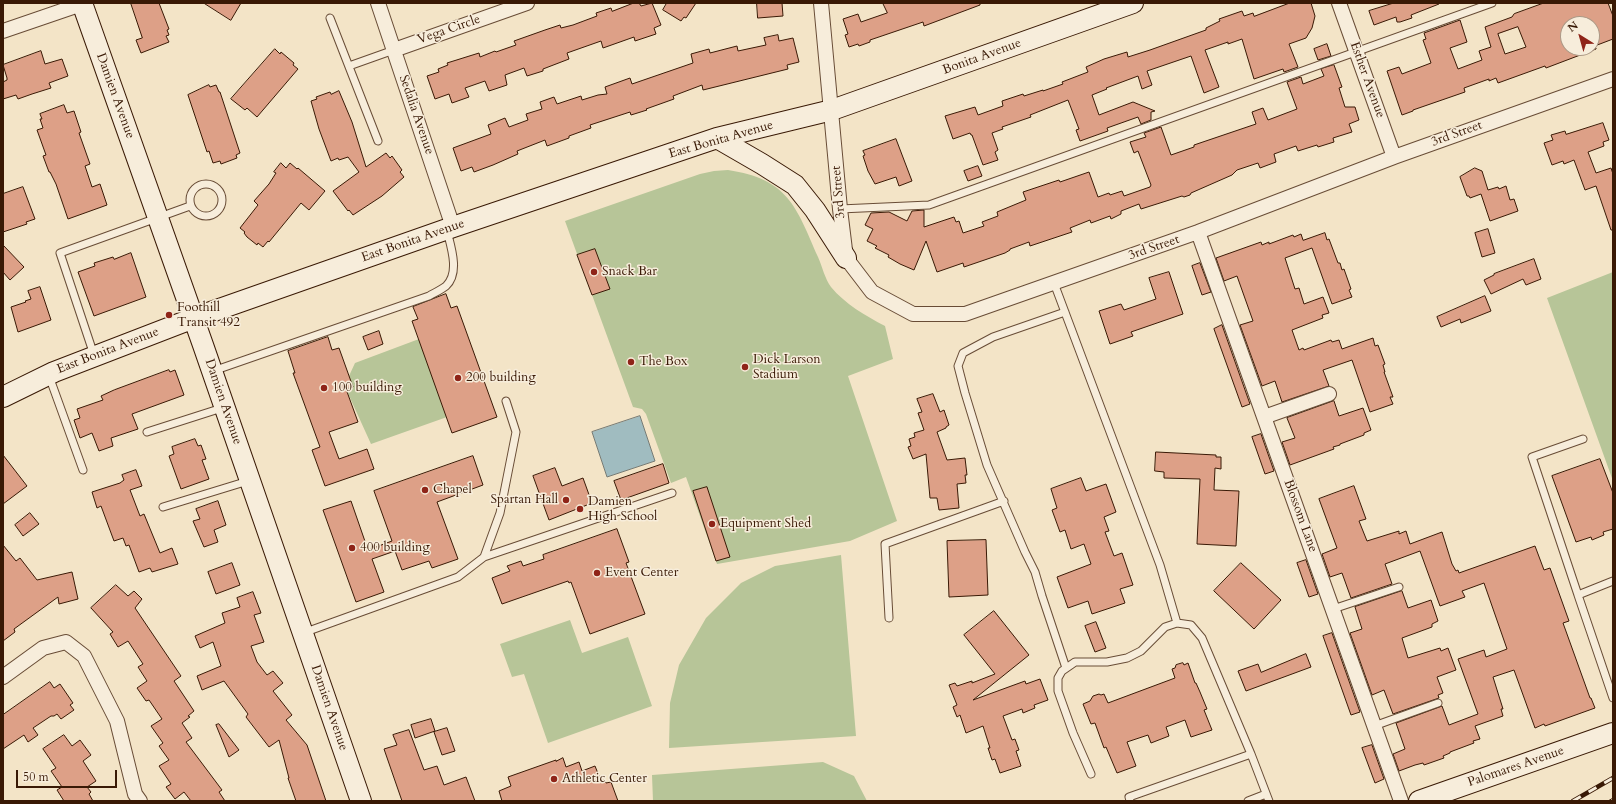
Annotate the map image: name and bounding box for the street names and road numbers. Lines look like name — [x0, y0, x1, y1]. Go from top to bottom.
street label: Vega Circle — [416, 12, 482, 48]
street label: Bonita Avenue — [941, 36, 1023, 78]
street label: Esther Avenue — [1346, 40, 1388, 120]
street label: Damien Avenue — [92, 51, 138, 141]
street label: Sedalia Avenue — [395, 73, 437, 157]
street label: East Bonita Avenue — [667, 118, 775, 162]
street label: 3rd Street — [1429, 118, 1485, 150]
street label: 3rd Street — [829, 165, 849, 219]
street label: East Bonita Avenue — [359, 216, 467, 266]
street label: 3rd Street — [1126, 232, 1182, 264]
street label: East Bonita Avenue — [55, 324, 161, 378]
street label: Damien Avenue — [201, 357, 245, 447]
street label: Blossom Lane — [1280, 478, 1320, 554]
street label: Damien Avenue — [307, 663, 351, 753]
street label: Palomares Avenue — [1466, 743, 1566, 791]

